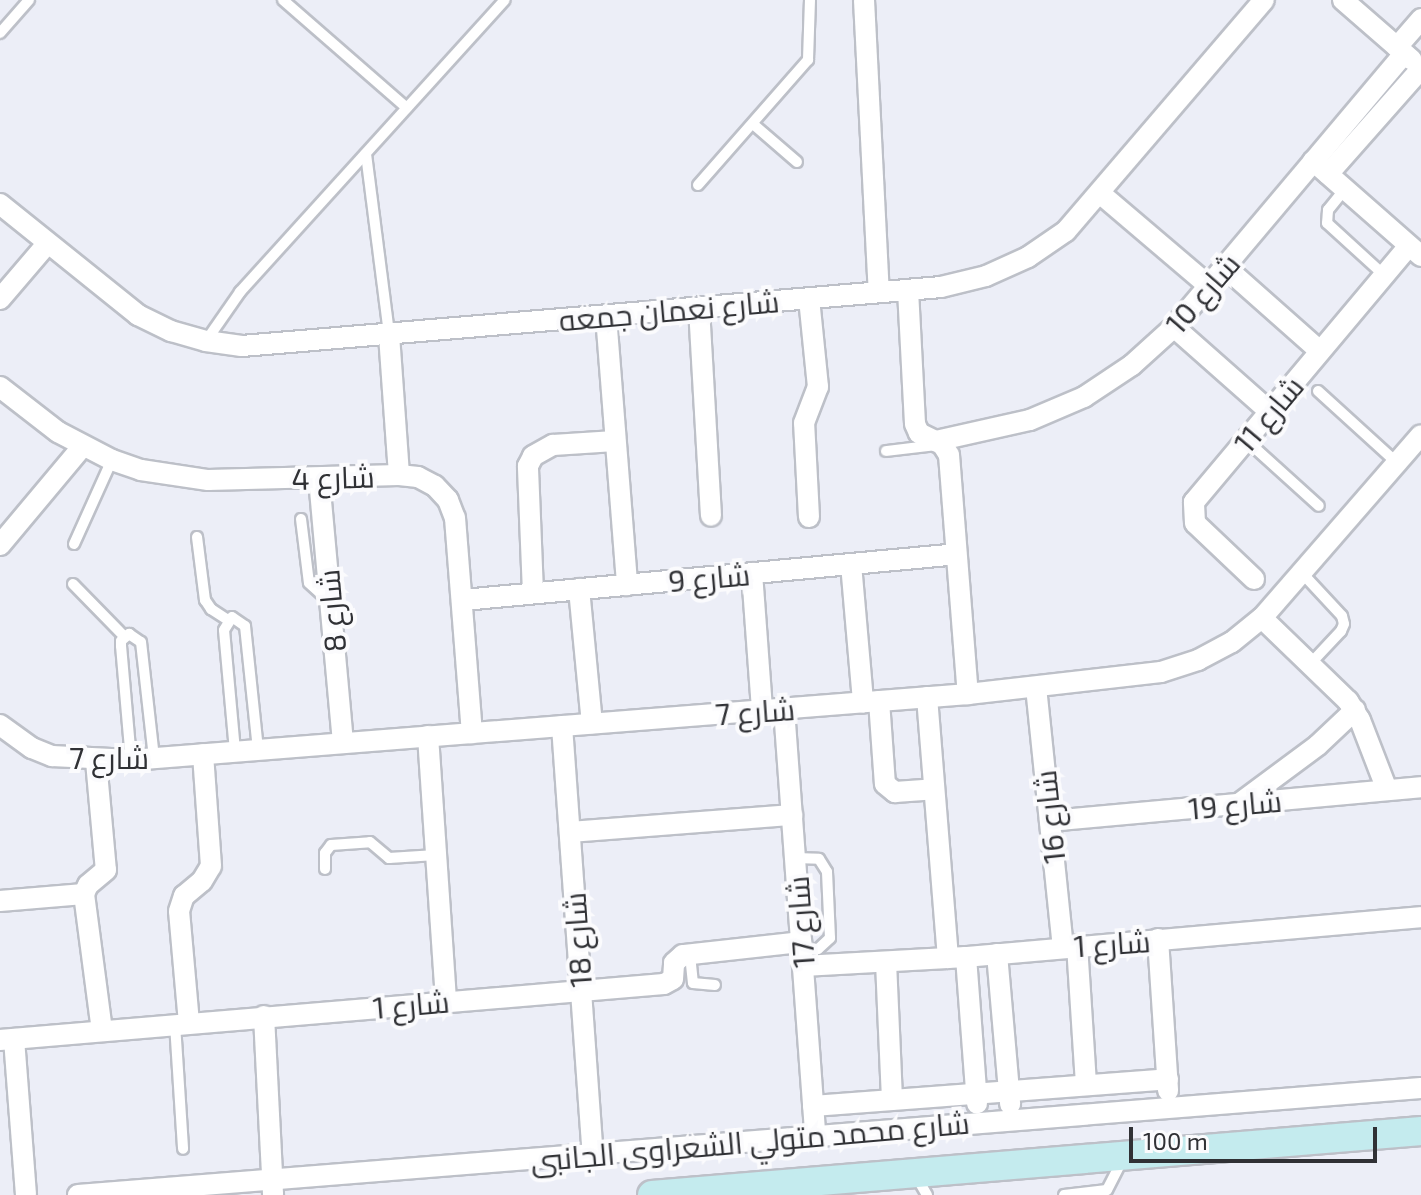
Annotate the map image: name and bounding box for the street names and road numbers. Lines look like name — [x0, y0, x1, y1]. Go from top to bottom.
street label: شارع 10 — [1157, 245, 1247, 341]
street label: شارع نعمان جمعه — [557, 282, 781, 338]
street label: شارع 11 — [1226, 368, 1310, 460]
street label: شارع 4 — [291, 458, 375, 496]
street label: شارع 9 — [667, 555, 751, 599]
street label: شارع 8 — [309, 568, 353, 654]
street label: شارع 7 — [714, 690, 796, 732]
street label: شارع 7 — [69, 739, 149, 775]
street label: شارع 16 — [1026, 768, 1072, 866]
street label: شارع 19 — [1187, 782, 1283, 826]
street label: شارع 17 — [779, 875, 821, 969]
street label: شارع 18 — [556, 891, 598, 989]
street label: شارع 1 — [1072, 922, 1152, 964]
street label: شارع 1 — [371, 983, 451, 1025]
street label: شارع محمد متولي الشعراوى الجانبى — [529, 1104, 971, 1178]

